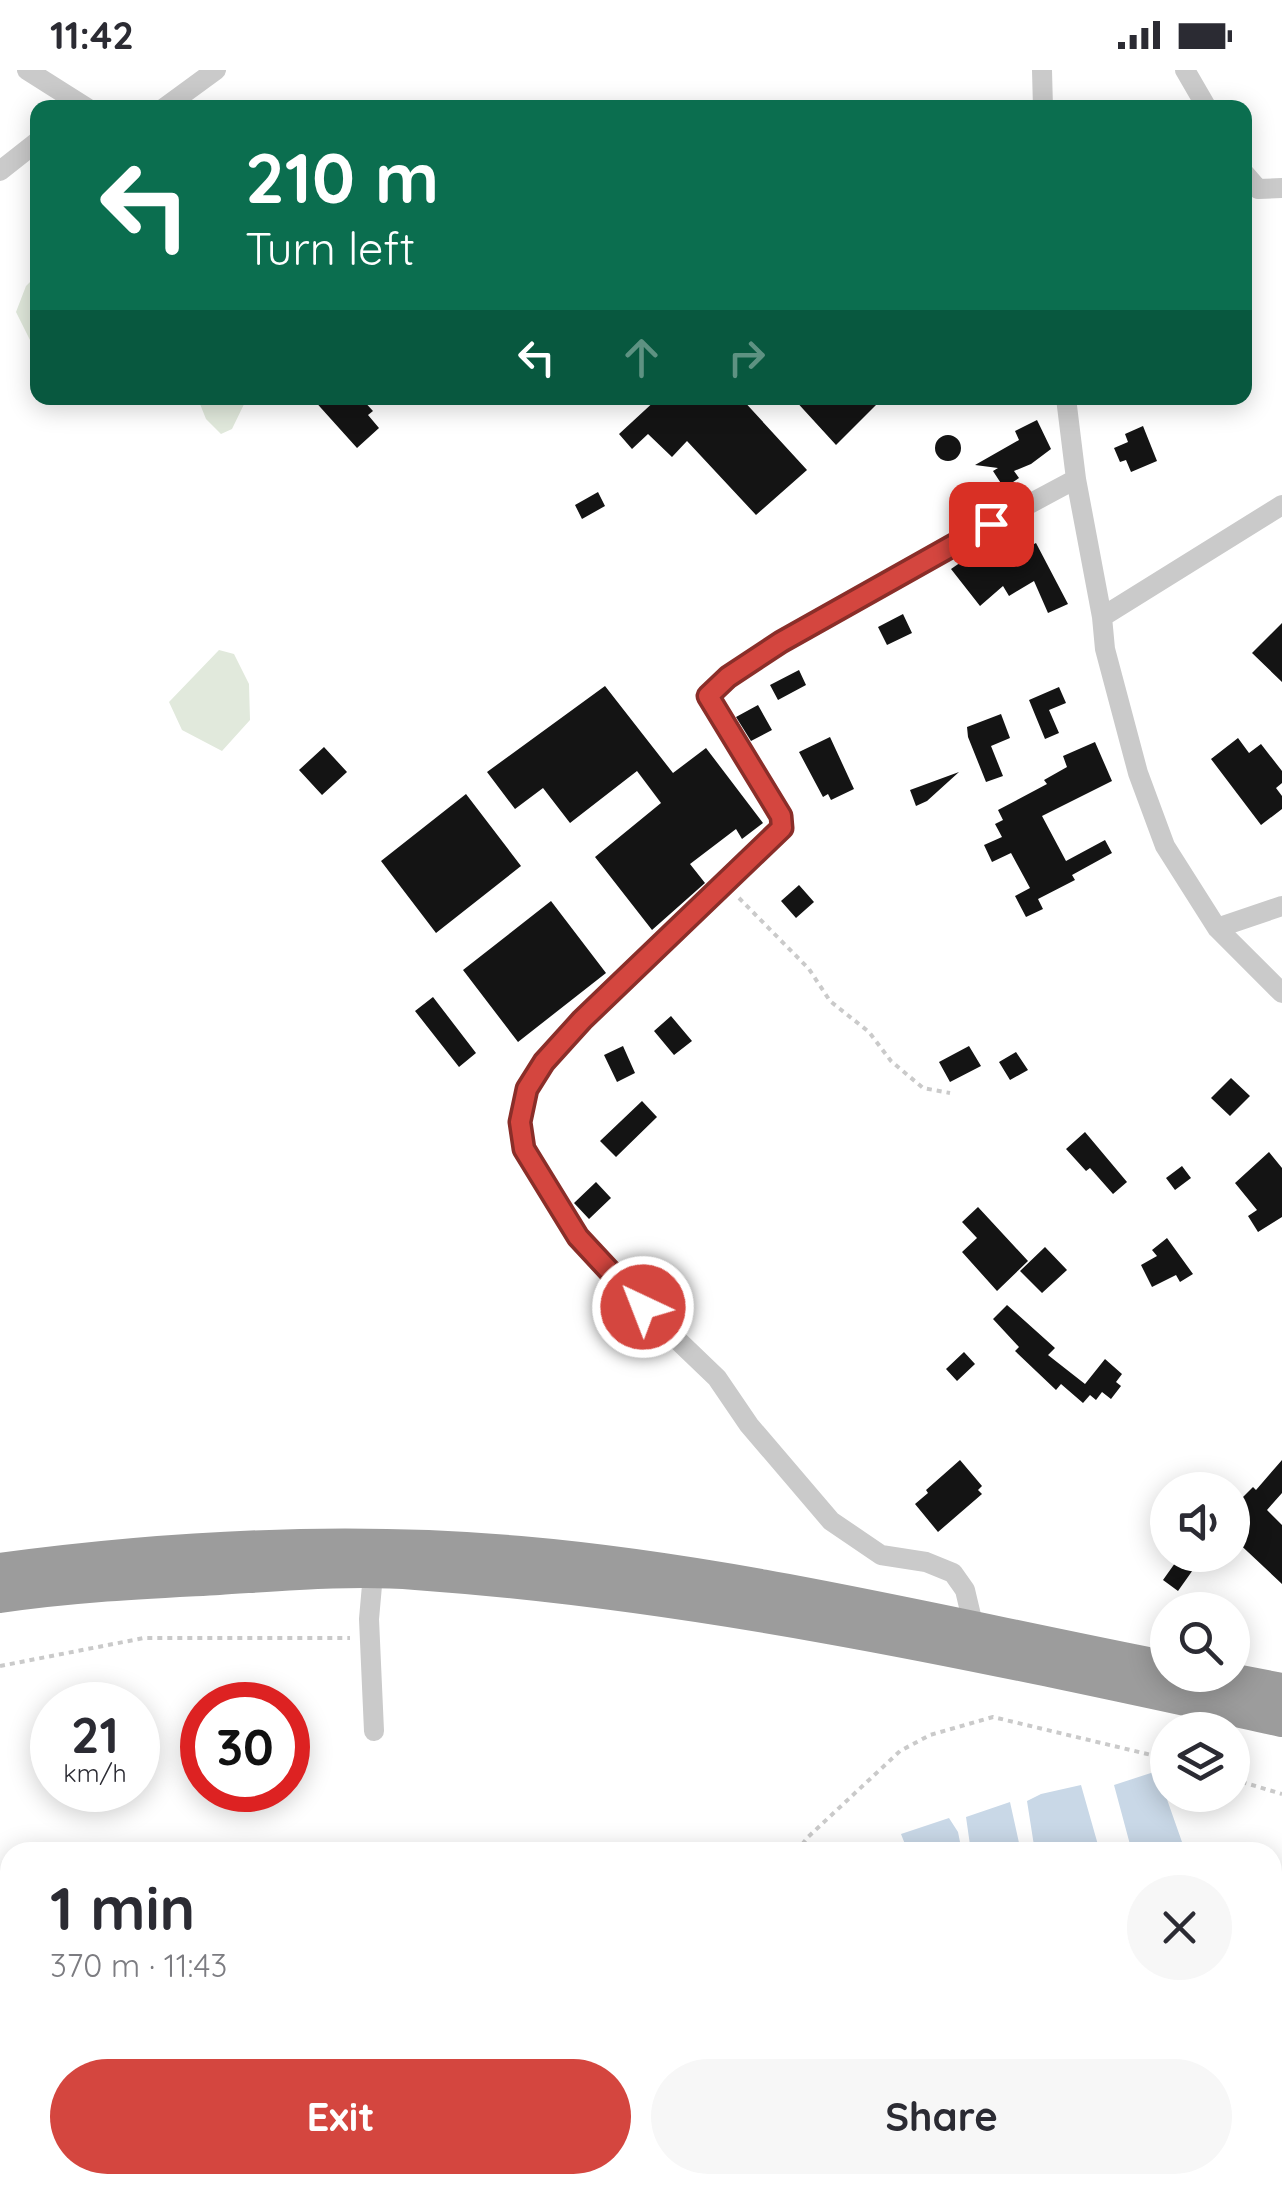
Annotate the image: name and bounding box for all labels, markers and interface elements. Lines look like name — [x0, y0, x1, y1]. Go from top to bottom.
text: 11:42 — [50, 11, 134, 59]
text: 210 m — [245, 133, 439, 221]
icon: left — [80, 140, 210, 270]
text: Turn left — [245, 220, 415, 276]
icon: left — [509, 330, 564, 385]
icon: ahead — [614, 330, 669, 385]
icon: right — [719, 330, 774, 385]
pin — [949, 482, 1034, 567]
icon: arrive — [964, 497, 1019, 552]
position arrow — [591, 1255, 695, 1359]
map controls — [1150, 1472, 1250, 1812]
button: sound — [1150, 1472, 1250, 1572]
button: search — [1150, 1592, 1250, 1692]
speed limit sign: 30 — [180, 1682, 310, 1812]
text: 21 — [71, 1703, 119, 1766]
button: layers — [1150, 1712, 1250, 1812]
text: km/h — [63, 1757, 127, 1788]
text: 1 min — [50, 1870, 195, 1945]
button: close — [1127, 1875, 1232, 1980]
text: 370 m · 11:43 — [50, 1945, 227, 1985]
button: Exit — [50, 2059, 631, 2174]
button: Share — [651, 2059, 1232, 2174]

